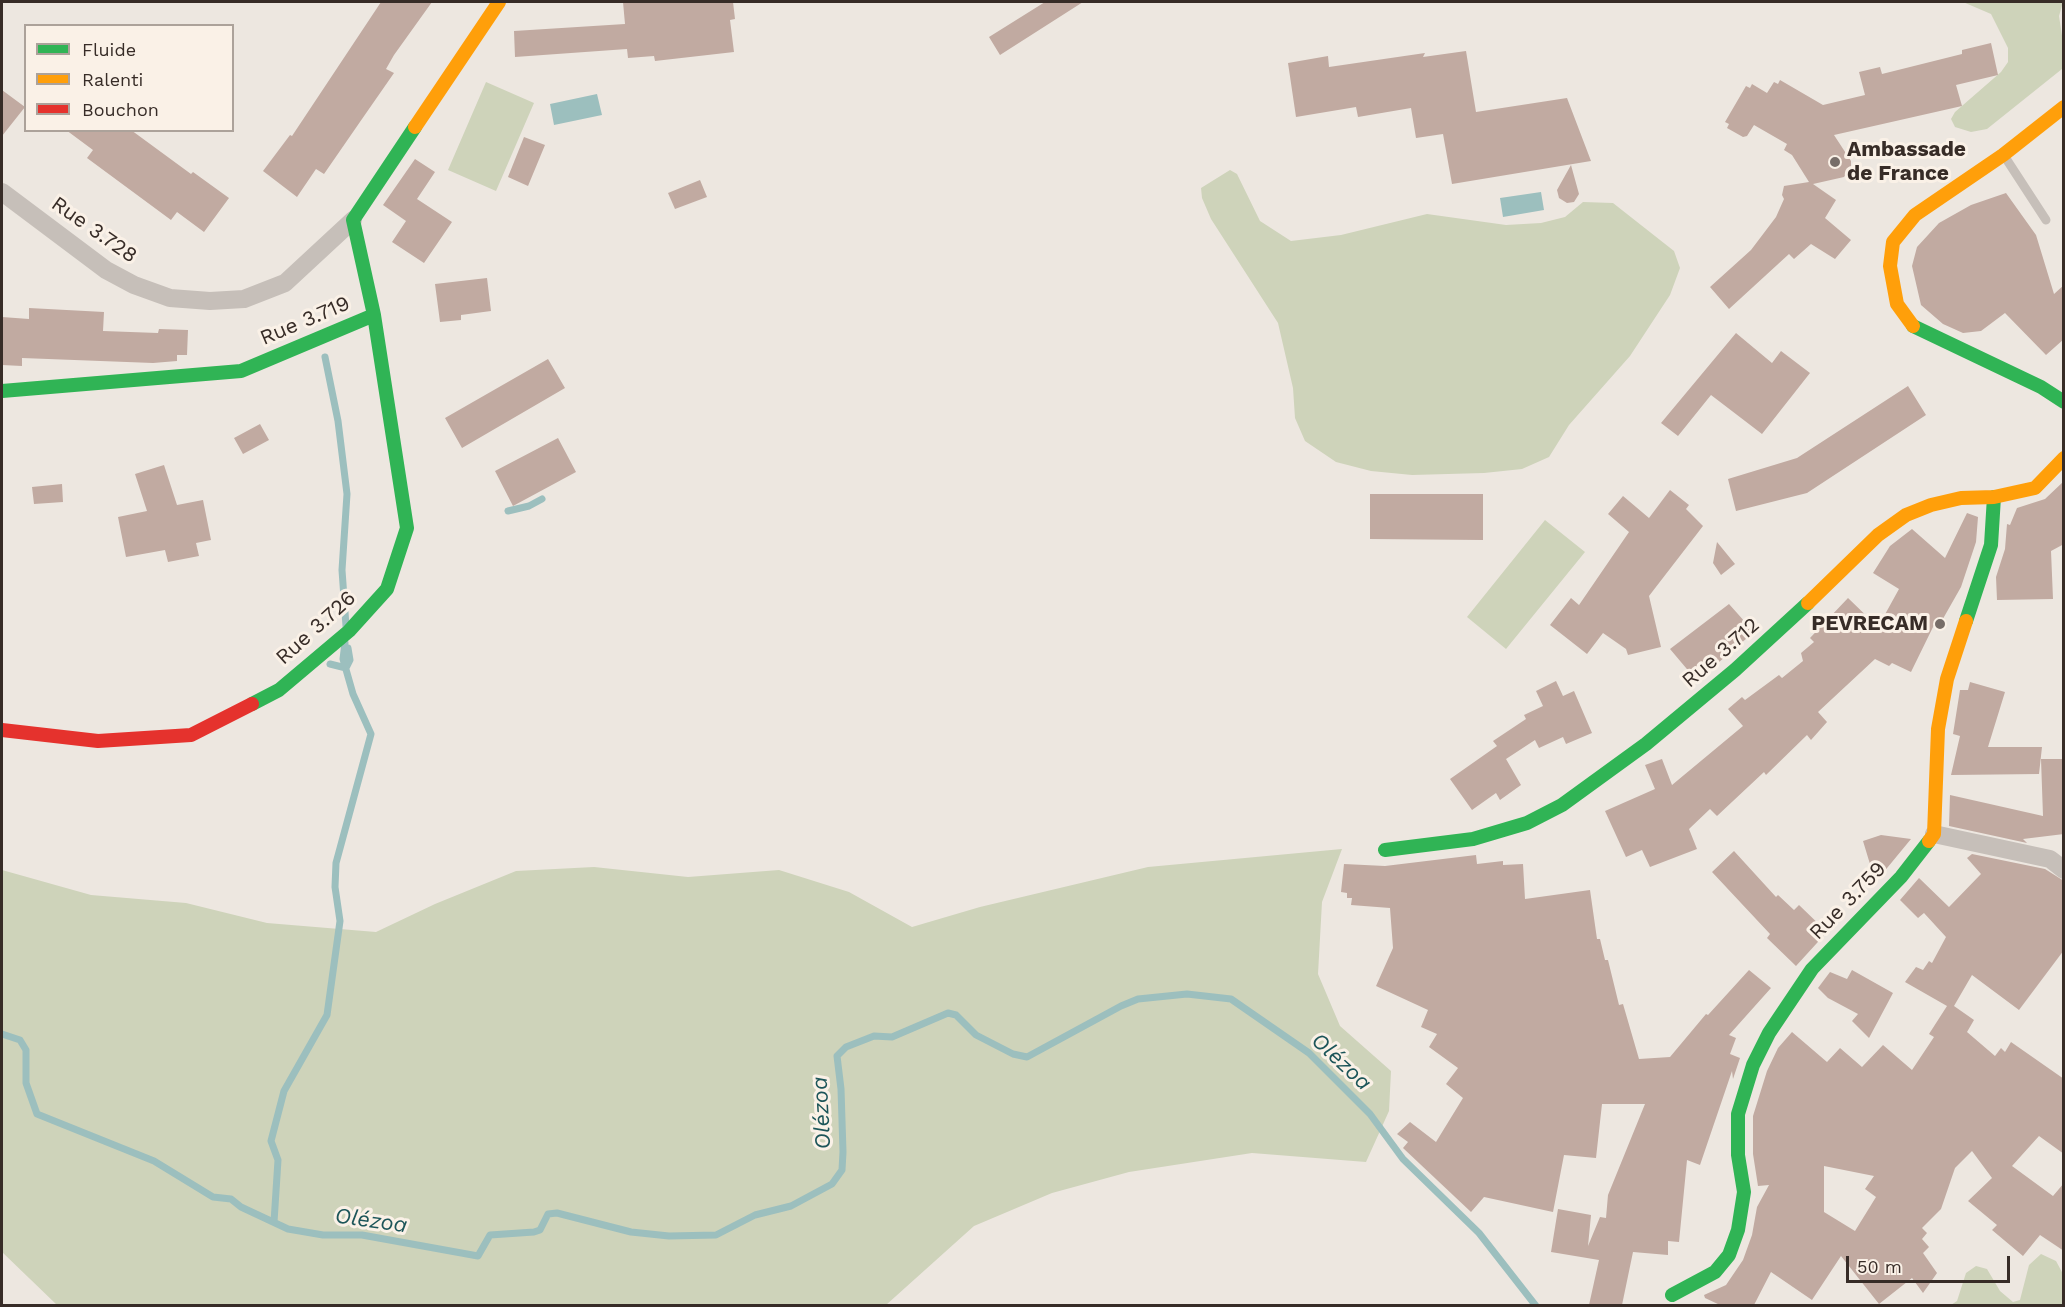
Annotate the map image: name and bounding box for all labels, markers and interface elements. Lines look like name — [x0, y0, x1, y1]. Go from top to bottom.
legend — [24, 24, 234, 132]
text: Fluide — [82, 39, 136, 60]
text: Ralenti — [82, 69, 143, 90]
text: Bouchon — [82, 99, 159, 120]
place label: Ambassade de France — [1847, 137, 1966, 187]
marker: Ambassade de France — [1828, 155, 1842, 169]
street label: Rue 3.728 — [46, 191, 142, 269]
street label: Rue 3.719 — [256, 291, 354, 351]
street label: Rue 3.726 — [271, 586, 361, 670]
place label: PEVRECAM — [1811, 611, 1928, 637]
street label: Rue 3.712 — [1677, 613, 1765, 693]
marker: PEVRECAM — [1933, 617, 1947, 631]
street label: Rue 3.759 — [1805, 857, 1891, 945]
water label: Olézoa — [1305, 1028, 1377, 1096]
water label: Olézoa — [807, 1076, 837, 1150]
water label: Olézoa — [333, 1203, 409, 1239]
scale bar — [1849, 1244, 2012, 1282]
text: 50 m — [1857, 1256, 1902, 1277]

